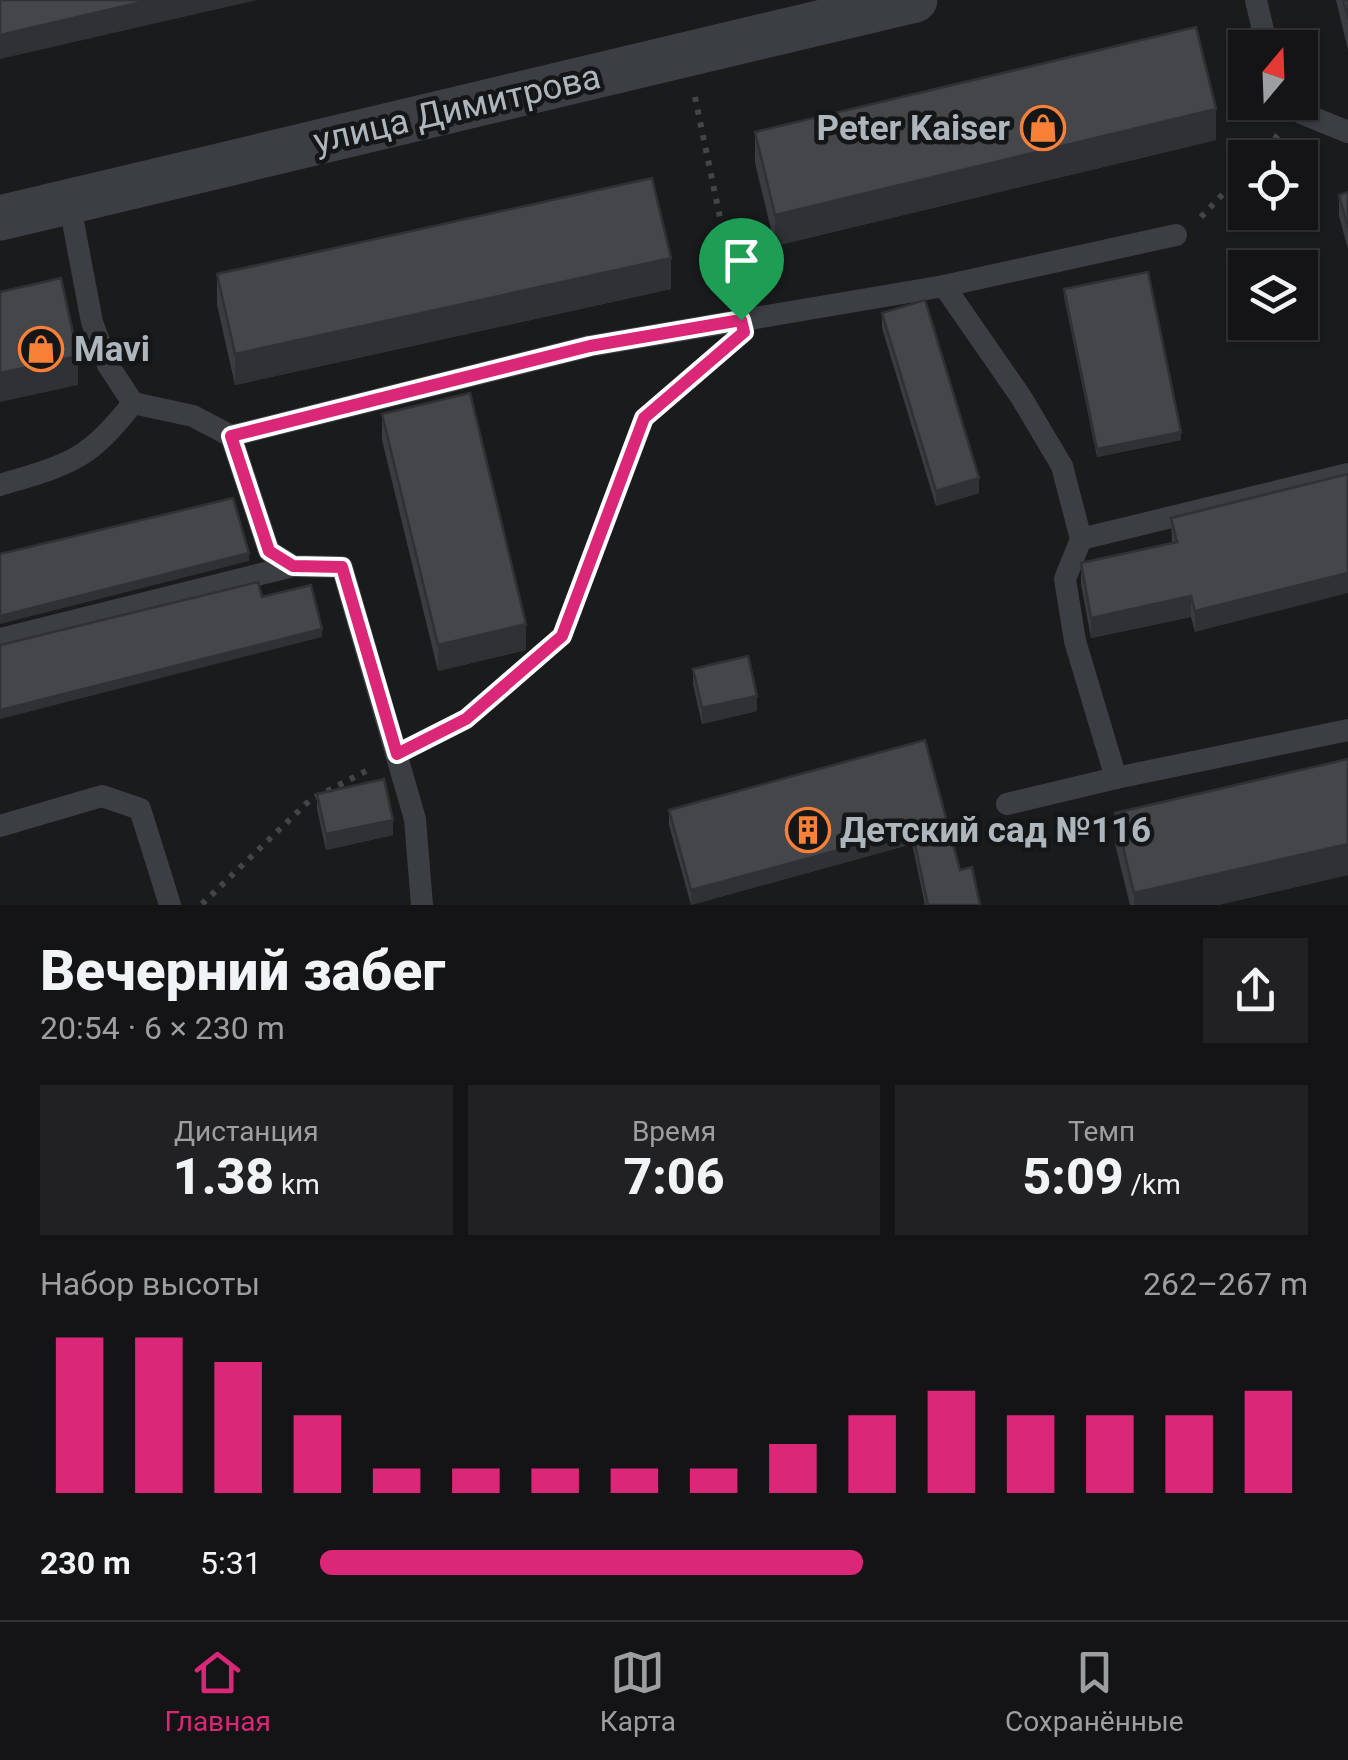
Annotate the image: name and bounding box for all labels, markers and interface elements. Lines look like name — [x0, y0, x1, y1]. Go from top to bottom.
north arrow — [1228, 30, 1318, 120]
map controls — [1228, 30, 1318, 340]
street label: улица Димитрова — [310, 56, 604, 162]
shop icon: Peter Kaiser — [1020, 105, 1066, 151]
place label: Peter Kaiser — [817, 108, 1010, 149]
button: locate — [1228, 140, 1318, 230]
pin — [699, 218, 784, 321]
icon: arrive — [714, 233, 769, 288]
button: layers — [1228, 250, 1318, 340]
shop icon: Mavi — [18, 326, 64, 372]
place label: Mavi — [74, 329, 150, 370]
building icon: Детский сад №116 — [785, 807, 831, 853]
place label: Детский сад №116 — [840, 810, 1151, 851]
button: share — [1203, 938, 1308, 1043]
text: Вечерний забег — [40, 939, 445, 1003]
text: 20:54 · 6 × 230 m — [40, 1009, 285, 1047]
text: Дистанция — [174, 1115, 319, 1148]
text: Время — [632, 1115, 716, 1148]
text: Темп — [1068, 1115, 1135, 1148]
text: 1.38 — [173, 1148, 274, 1206]
text: 7:06 — [623, 1148, 725, 1206]
text: 5:09 — [1023, 1148, 1124, 1206]
text: km — [274, 1168, 320, 1201]
text: /km — [1124, 1168, 1181, 1201]
text: Набор высоты — [40, 1265, 260, 1303]
text: 262–267 m — [1143, 1265, 1308, 1303]
text: 230 m — [40, 1544, 131, 1582]
text: 5:31 — [200, 1544, 262, 1582]
tab: Главная — [164, 1645, 271, 1738]
tab: Карта — [600, 1645, 676, 1738]
tab: Сохранённые — [1005, 1645, 1184, 1738]

